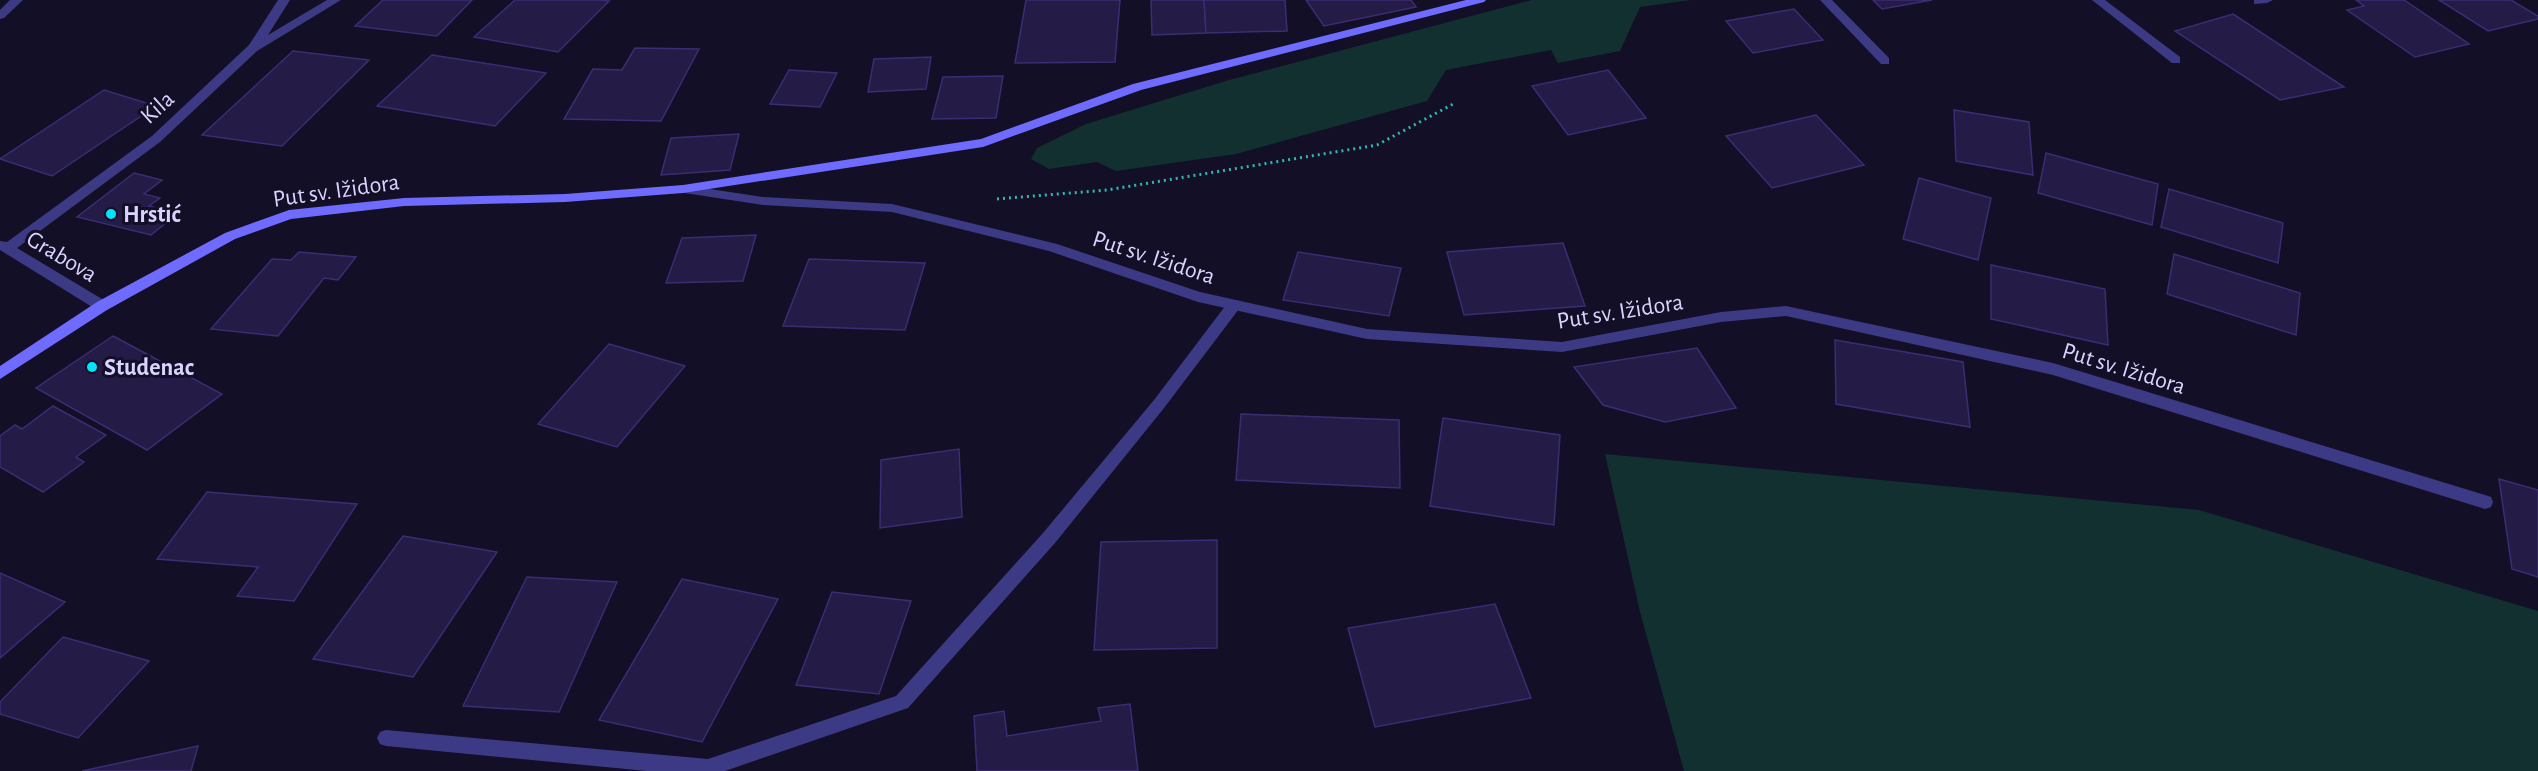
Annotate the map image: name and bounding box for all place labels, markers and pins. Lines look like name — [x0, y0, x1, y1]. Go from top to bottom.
place label: Hrstić — [123, 203, 182, 227]
marker: Hrstić — [104, 207, 118, 221]
place label: Studenac — [104, 356, 194, 380]
marker: Studenac — [85, 360, 99, 374]

